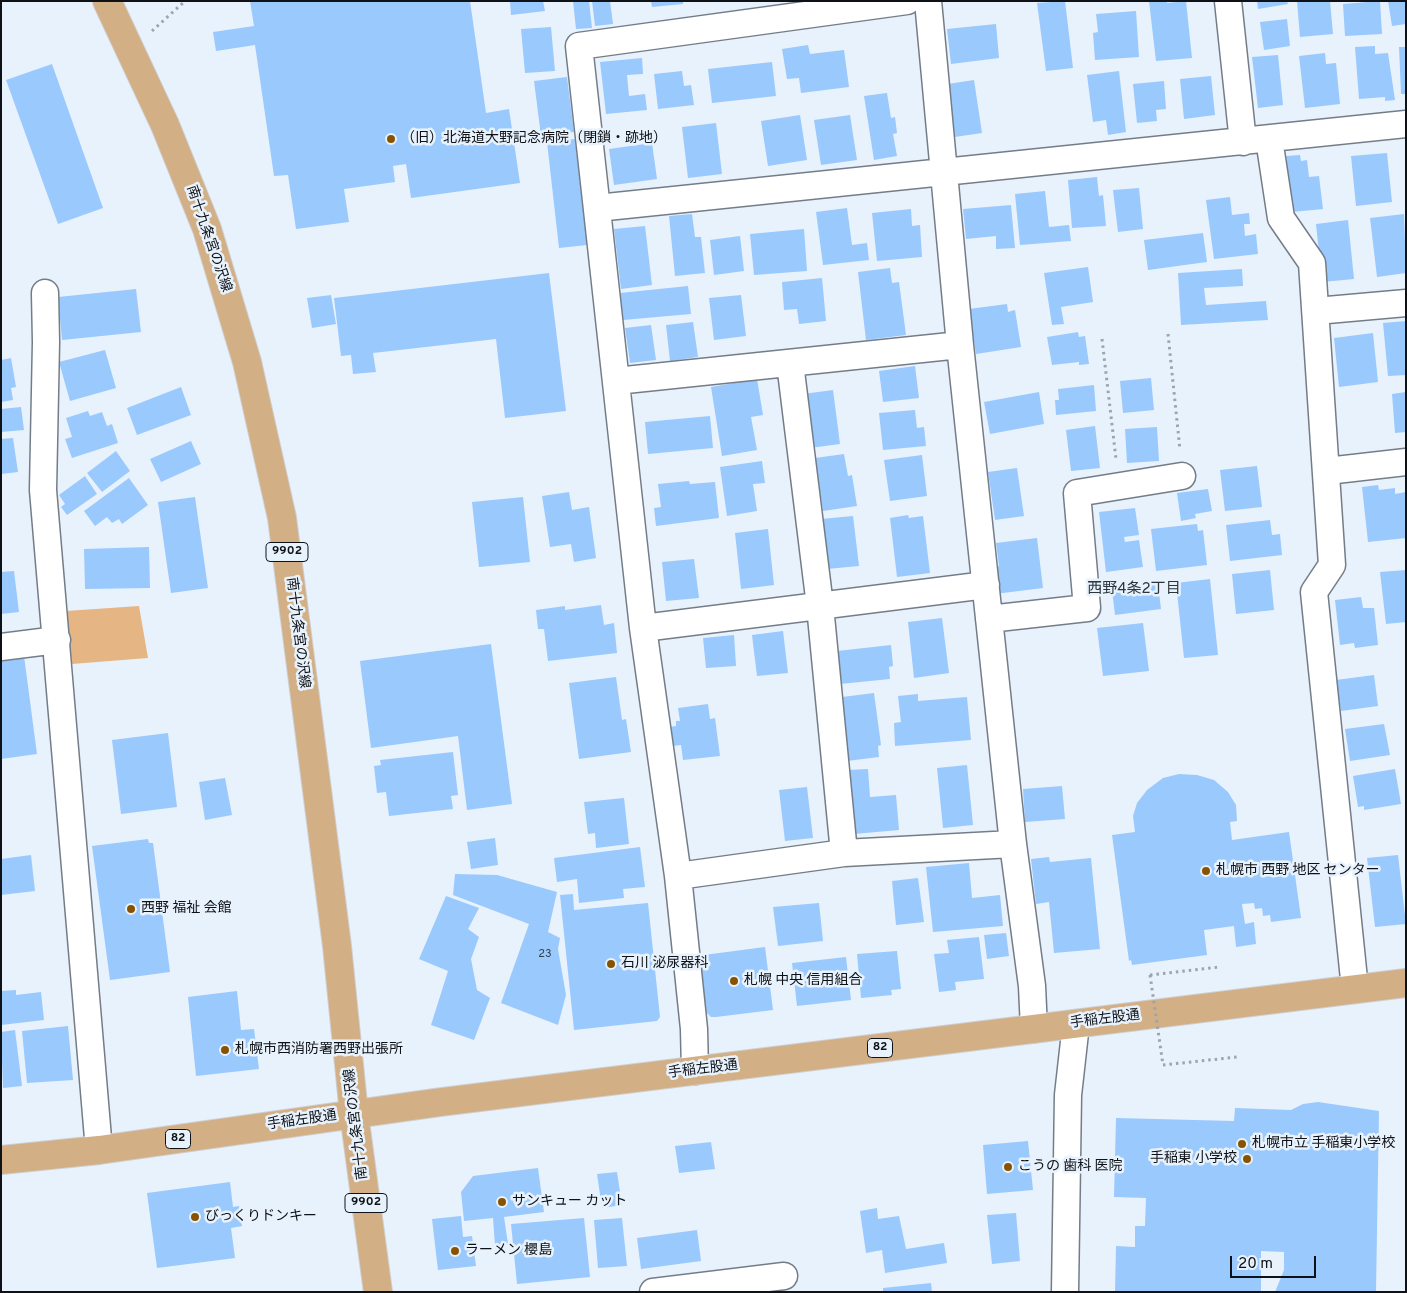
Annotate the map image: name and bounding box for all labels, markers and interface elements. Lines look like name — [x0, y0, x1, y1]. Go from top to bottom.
place label: （旧）北海道大野記念病院（閉鎖・跡地） — [401, 131, 667, 147]
marker: （旧）北海道大野記念病院（閉鎖・跡地） — [385, 133, 397, 145]
street label: 南十九条宮の沢線 — [182, 183, 234, 295]
road number: 9902 — [266, 542, 308, 562]
street label: 南十九条宮の沢線 — [282, 576, 312, 690]
district label: 西野4条2丁目 — [1087, 581, 1181, 599]
place label: 札幌市 西野 地区 センター — [1216, 863, 1380, 879]
marker: 札幌市 西野 地区 センター — [1200, 865, 1212, 877]
place label: 西野 福祉 会館 — [141, 901, 232, 917]
marker: 西野 福祉 会館 — [125, 903, 137, 915]
house number: 23 — [538, 948, 552, 962]
place label: 石川 泌尿器科 — [621, 956, 708, 972]
marker: 石川 泌尿器科 — [605, 958, 617, 970]
place label: 札幌 中央 信用組合 — [744, 973, 863, 989]
marker: 札幌 中央 信用組合 — [728, 975, 740, 987]
street label: 手稲左股通 — [1069, 1007, 1141, 1033]
road number: 82 — [868, 1038, 892, 1058]
place label: 札幌市西消防署西野出張所 — [235, 1042, 403, 1058]
marker: 札幌市西消防署西野出張所 — [219, 1044, 231, 1056]
street label: 手稲左股通 — [667, 1057, 739, 1083]
street label: 南十九条宮の沢線 — [342, 1067, 372, 1181]
street label: 手稲左股通 — [266, 1108, 338, 1134]
road number: 82 — [166, 1130, 190, 1148]
place label: 札幌市立 手稲東小学校 — [1252, 1136, 1395, 1152]
marker: 札幌市立 手稲東小学校 — [1236, 1138, 1248, 1150]
place label: 手稲東 小学校 — [1150, 1151, 1237, 1167]
marker: 手稲東 小学校 — [1241, 1153, 1253, 1165]
place label: こうの 歯科 医院 — [1018, 1159, 1123, 1175]
marker: こうの 歯科 医院 — [1002, 1161, 1014, 1173]
road number: 9902 — [345, 1194, 387, 1212]
place label: サンキュー カット — [512, 1194, 627, 1210]
marker: サンキュー カット — [496, 1196, 508, 1208]
place label: びっくりドンキー — [205, 1209, 317, 1225]
marker: びっくりドンキー — [189, 1211, 201, 1223]
place label: ラーメン 櫻島 — [465, 1243, 552, 1259]
marker: ラーメン 櫻島 — [449, 1245, 461, 1257]
scale bar — [1232, 1246, 1318, 1278]
text: 20 m — [1238, 1255, 1273, 1274]

